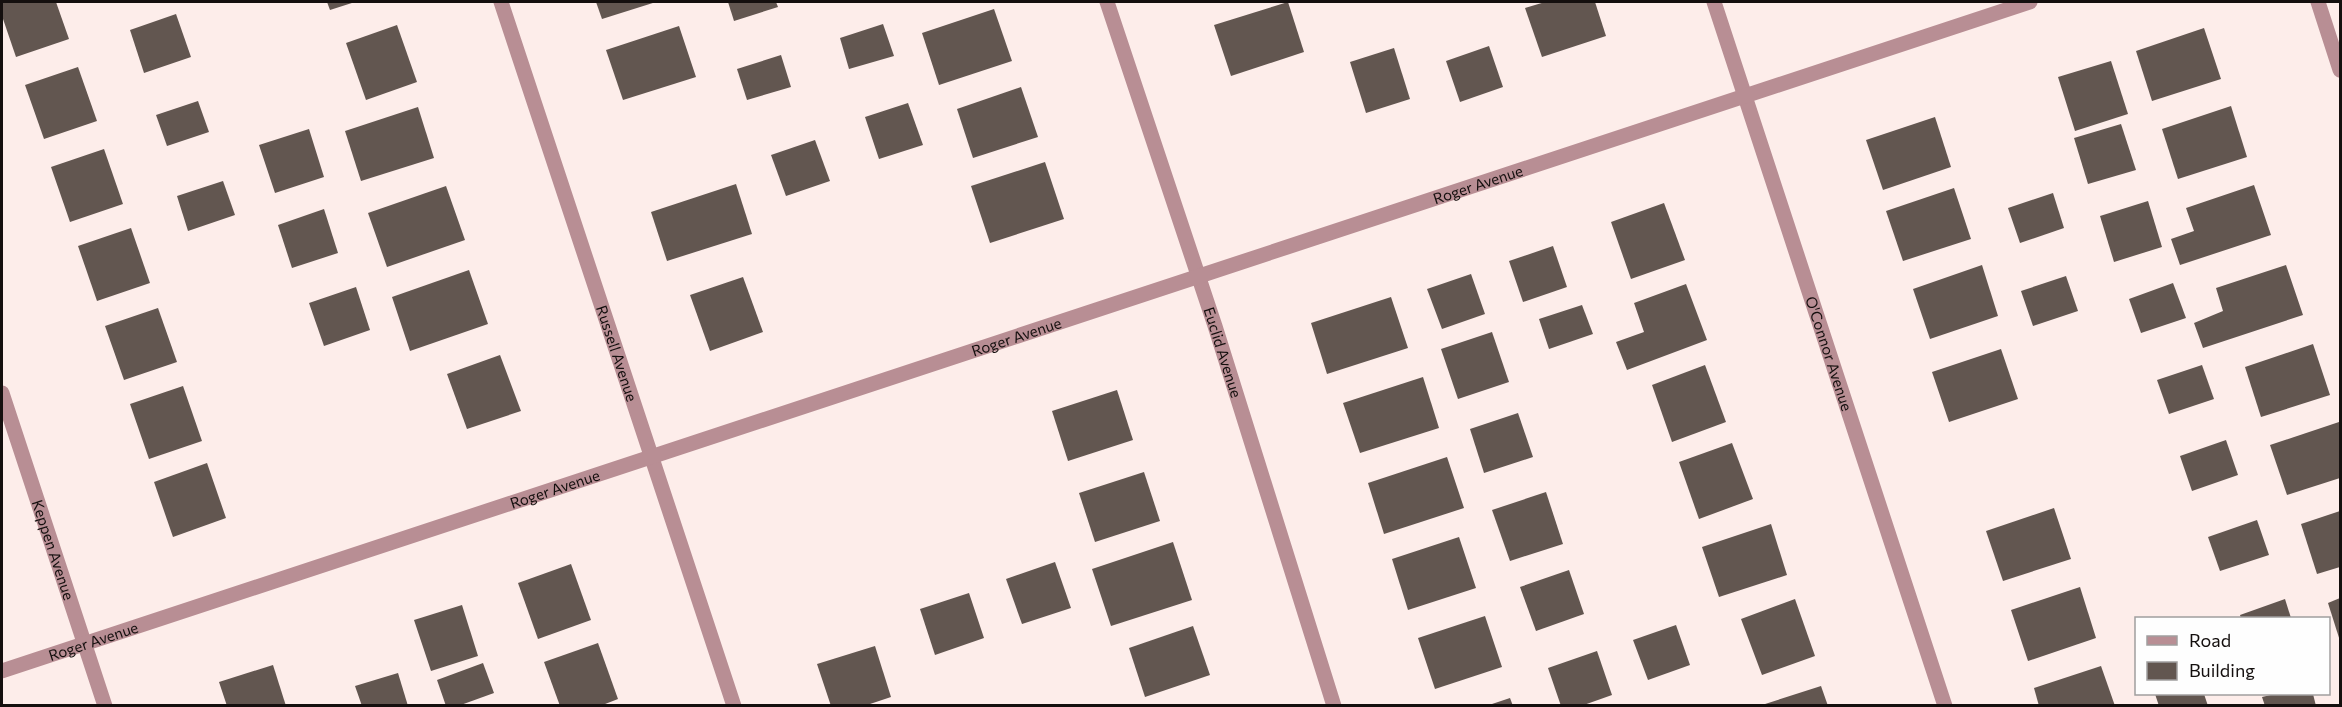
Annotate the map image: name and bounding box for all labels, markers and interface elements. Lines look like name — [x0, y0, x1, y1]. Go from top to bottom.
street label: Roger Avenue — [1431, 161, 1525, 207]
street label: O'Connor Avenue — [1802, 294, 1857, 413]
street label: Russell Avenue — [593, 303, 642, 404]
street label: Euclid Avenue — [1200, 305, 1246, 400]
street label: Roger Avenue — [969, 313, 1063, 360]
street label: Roger Avenue — [508, 465, 602, 512]
street label: Keppen Avenue — [29, 497, 79, 602]
legend — [2135, 617, 2330, 695]
street label: Roger Avenue — [46, 618, 140, 664]
text: Road — [2189, 629, 2231, 651]
text: Building — [2189, 659, 2255, 681]

